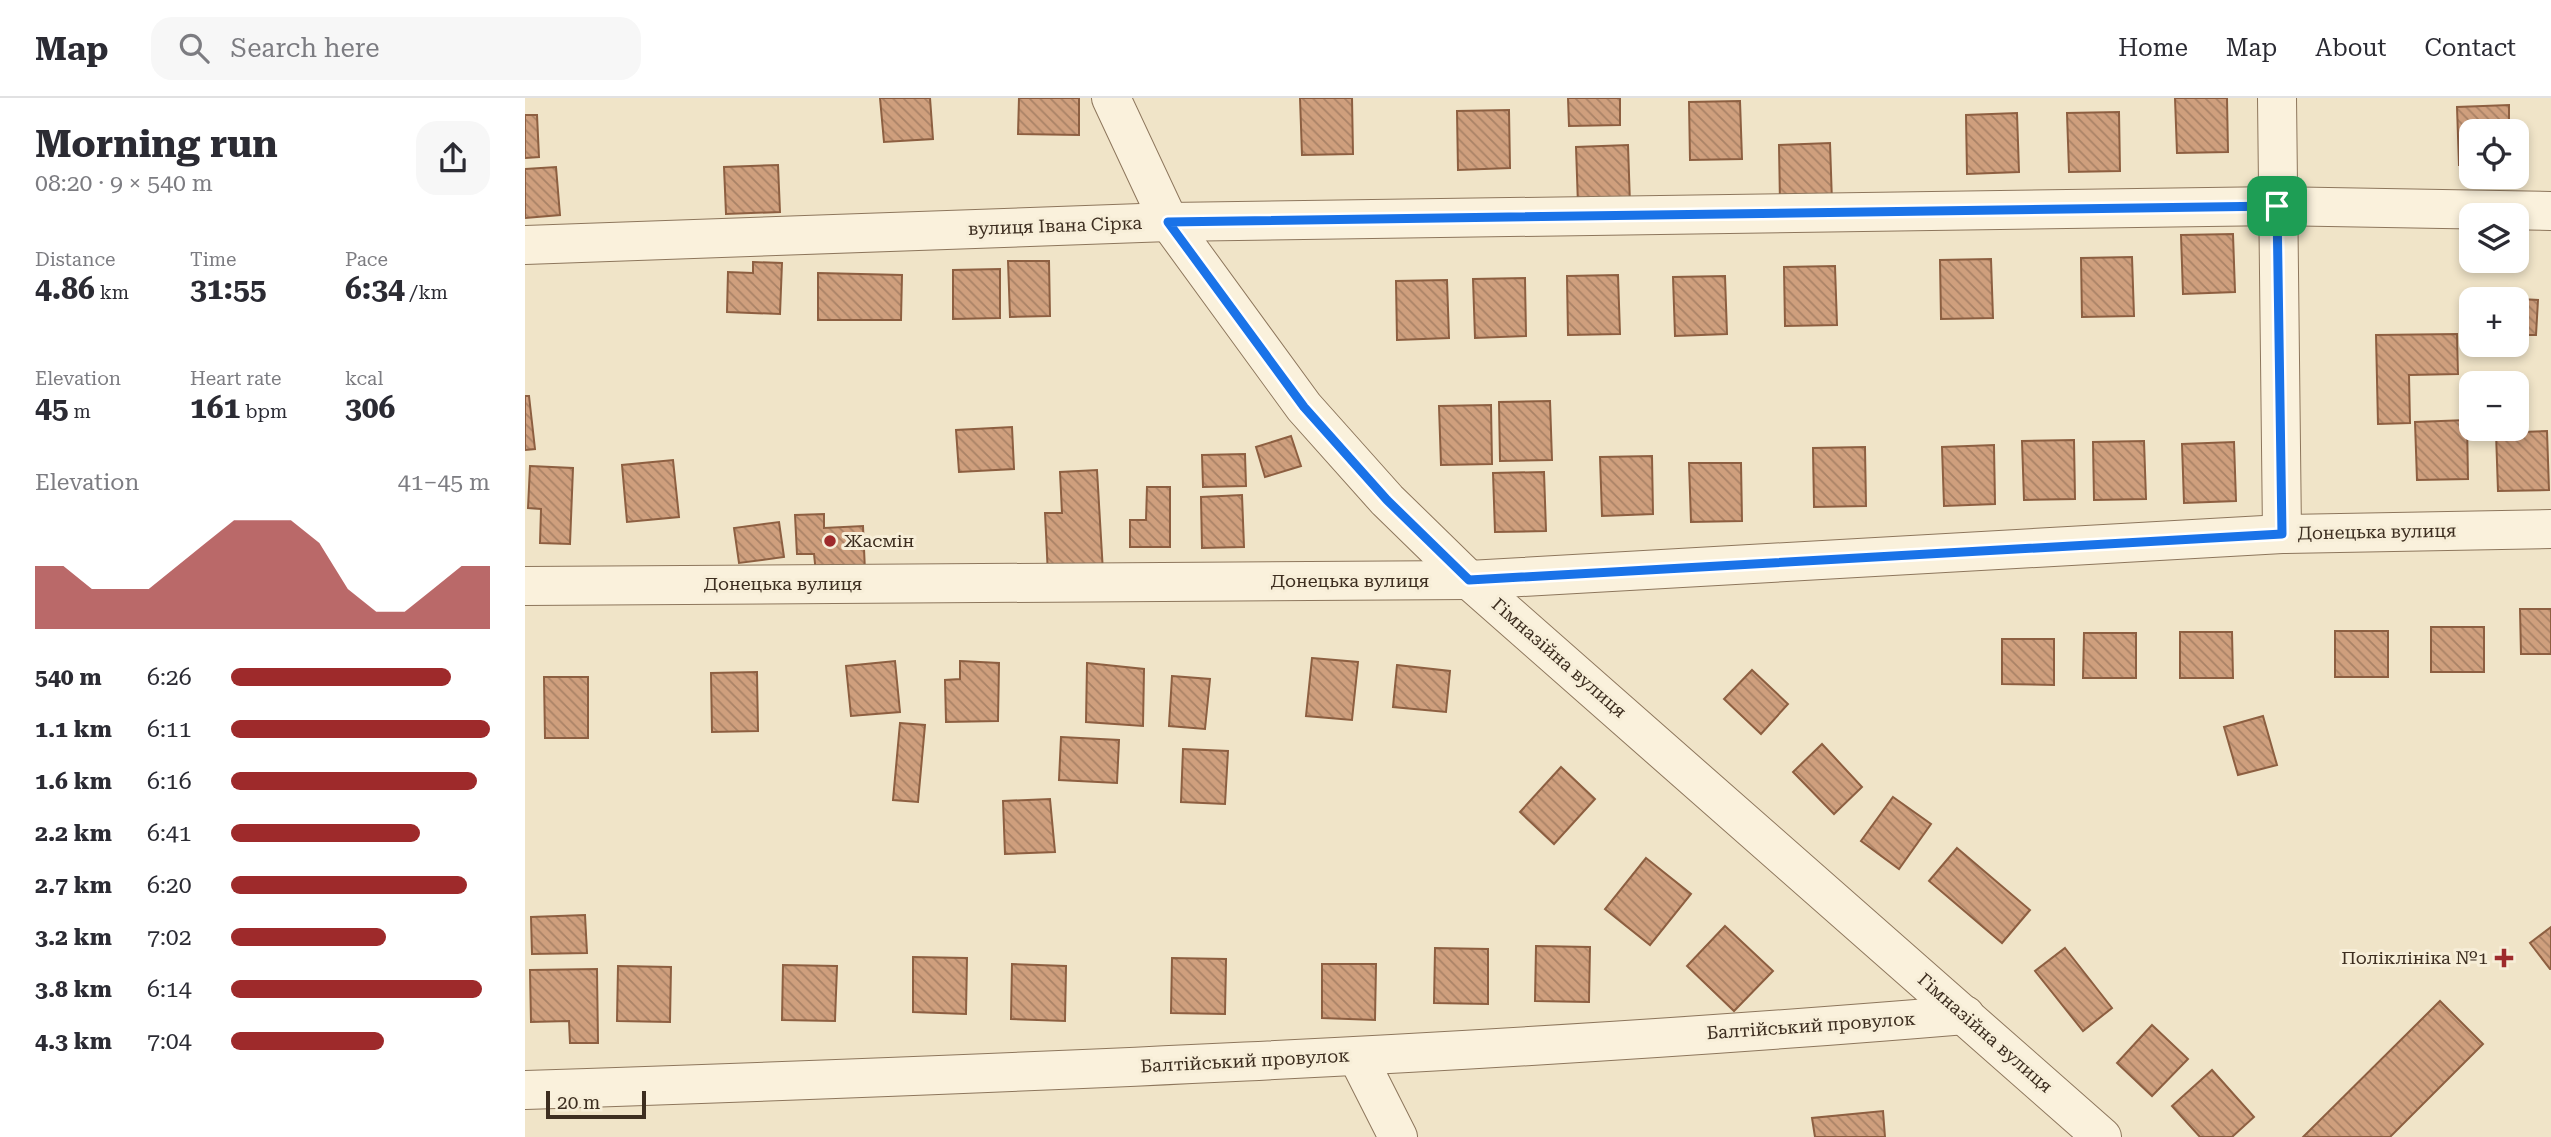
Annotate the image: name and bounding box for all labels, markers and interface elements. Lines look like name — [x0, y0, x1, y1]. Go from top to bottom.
search box — [151, 17, 641, 80]
text: Map — [35, 29, 109, 68]
icon: search — [175, 29, 213, 67]
text: Search here — [231, 33, 380, 63]
text: Home — [2118, 34, 2188, 62]
text: Map — [2226, 34, 2277, 62]
text: About — [2315, 34, 2386, 62]
text: Contact — [2424, 34, 2516, 62]
map controls — [2459, 119, 2529, 441]
button: locate — [2459, 119, 2529, 189]
button: share — [416, 121, 490, 195]
text: Morning run — [35, 122, 278, 166]
text: 08:20 · 9 × 540 m — [35, 170, 213, 197]
pin — [2247, 176, 2307, 236]
icon: arrive — [2258, 187, 2296, 225]
button: layers — [2459, 203, 2529, 273]
street label: вулиця Івана Сірка — [968, 212, 1143, 239]
text: Distance — [35, 248, 115, 271]
text: Time — [190, 248, 237, 271]
text: Pace — [345, 248, 388, 271]
text: 4.86 — [35, 271, 95, 306]
text: 31:55 — [190, 271, 267, 306]
text: 6:34 — [345, 271, 405, 306]
text: km — [95, 281, 129, 304]
text: /km — [405, 281, 448, 304]
button: + — [2459, 287, 2529, 357]
text: Elevation — [35, 367, 121, 390]
text: Heart rate — [190, 367, 281, 390]
text: kcal — [345, 367, 383, 390]
button: − — [2459, 371, 2529, 441]
text: 45 — [35, 390, 69, 425]
text: 161 — [190, 390, 240, 425]
text: 306 — [345, 390, 395, 425]
text: m — [69, 400, 91, 423]
text: bpm — [240, 400, 287, 423]
text: Elevation — [35, 469, 139, 496]
text: 41–45 m — [398, 469, 490, 496]
street label: Донецька вулиця — [2297, 520, 2457, 543]
place label: Жасмін — [844, 530, 915, 551]
marker: Жасмін — [822, 533, 838, 549]
street label: Донецька вулиця — [1271, 570, 1429, 591]
street label: Донецька вулиця — [704, 573, 862, 594]
street label: Гімназійна вулиця — [1488, 593, 1631, 722]
text: 540 m — [35, 664, 102, 691]
text: 6:26 — [147, 664, 192, 691]
text: 1.1 km — [35, 716, 112, 743]
text: 6:11 — [147, 716, 192, 743]
text: 1.6 km — [35, 768, 112, 795]
text: 6:16 — [147, 768, 192, 795]
text: 2.2 km — [35, 820, 112, 847]
text: 6:41 — [147, 820, 192, 847]
text: 2.7 km — [35, 872, 112, 899]
text: 6:20 — [147, 872, 192, 899]
text: 3.2 km — [35, 924, 112, 951]
text: 7:02 — [147, 924, 192, 951]
place label: Поліклініка №1 — [2341, 947, 2488, 968]
marker: Поліклініка №1 — [2494, 948, 2514, 968]
street label: Гімназійна вулиця — [1914, 968, 2057, 1097]
text: 3.8 km — [35, 976, 112, 1003]
text: 6:14 — [147, 976, 192, 1003]
street label: Балтійський провулок — [1706, 1008, 1916, 1043]
text: 4.3 km — [35, 1028, 112, 1055]
text: 7:04 — [147, 1028, 192, 1055]
street label: Балтійський провулок — [1140, 1045, 1350, 1076]
scale bar — [546, 1088, 646, 1120]
text: 20 m — [557, 1091, 600, 1114]

